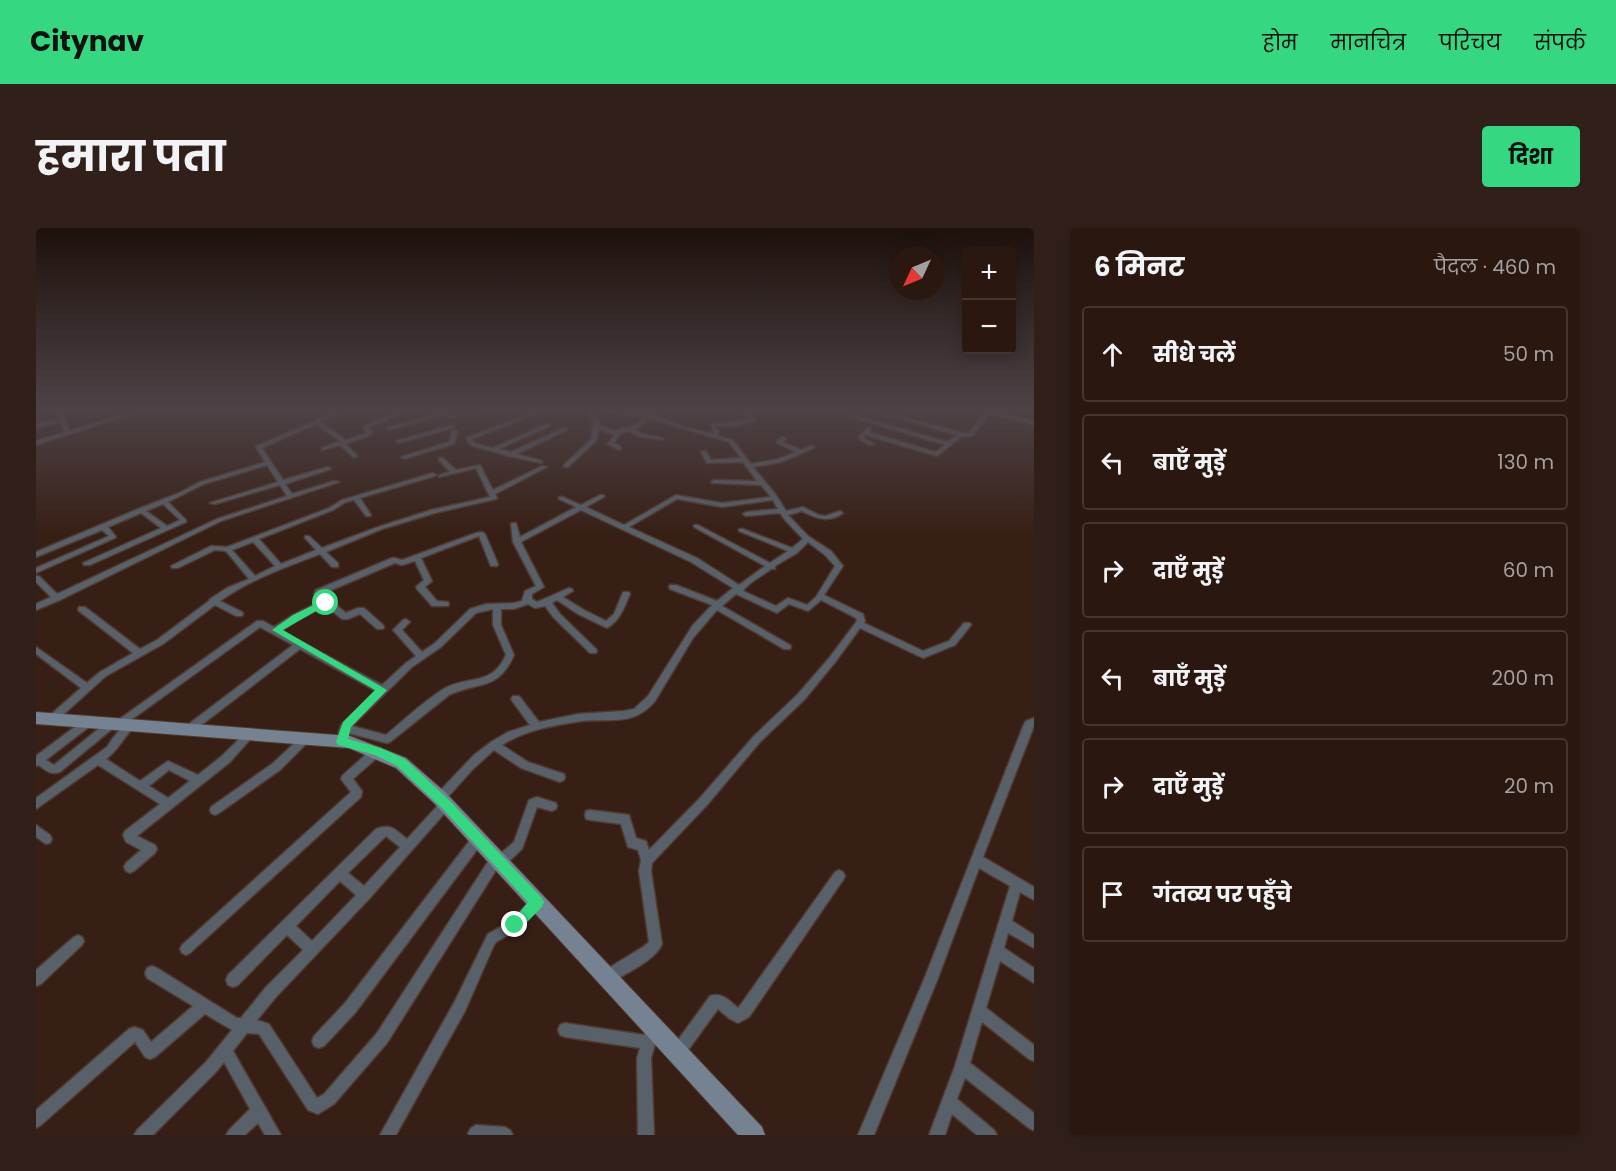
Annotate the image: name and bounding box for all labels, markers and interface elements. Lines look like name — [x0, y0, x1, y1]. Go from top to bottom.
text: Citynav — [30, 22, 144, 61]
text: होम — [1263, 28, 1298, 57]
text: मानचित्र — [1331, 28, 1406, 57]
text: परिचय — [1439, 28, 1501, 57]
text: संपर्क — [1534, 28, 1586, 57]
button: दिशा — [1482, 126, 1580, 187]
text: हमारा पता — [36, 127, 226, 186]
north arrow — [890, 246, 944, 300]
map controls — [962, 246, 1016, 354]
button: + — [962, 246, 1016, 300]
text: 6 मिनट — [1094, 249, 1184, 285]
text: पैदल · 460 m — [1434, 253, 1556, 281]
button: − — [962, 300, 1016, 354]
icon: ahead — [1096, 338, 1129, 371]
text: सीधे चलें — [1153, 339, 1236, 370]
text: 50 m — [1503, 340, 1554, 368]
icon: left — [1096, 446, 1129, 479]
text: बाएँ मुड़ें — [1153, 447, 1225, 478]
text: 130 m — [1497, 448, 1554, 476]
icon: right — [1096, 554, 1129, 587]
text: दाएँ मुड़ें — [1153, 555, 1224, 586]
text: 60 m — [1503, 556, 1554, 584]
route start — [312, 589, 338, 615]
icon: left — [1096, 662, 1129, 695]
text: बाएँ मुड़ें — [1153, 663, 1225, 694]
text: 200 m — [1491, 664, 1554, 692]
icon: right — [1096, 770, 1129, 803]
text: दाएँ मुड़ें — [1153, 771, 1224, 802]
text: 20 m — [1504, 772, 1554, 800]
icon: arrive — [1096, 878, 1129, 911]
text: गंतव्य पर पहुँचे — [1153, 879, 1292, 910]
route end — [501, 911, 527, 937]

